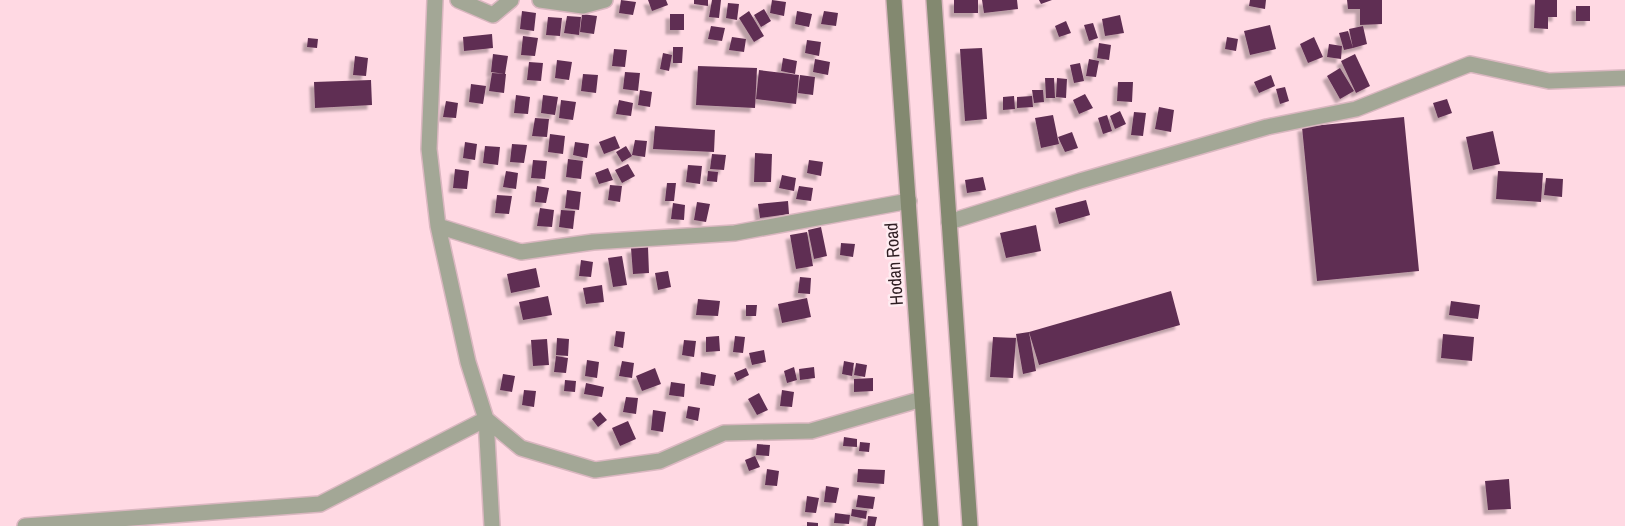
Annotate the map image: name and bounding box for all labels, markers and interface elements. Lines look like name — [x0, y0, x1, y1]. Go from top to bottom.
street label: Hodan Road — [878, 222, 909, 306]

